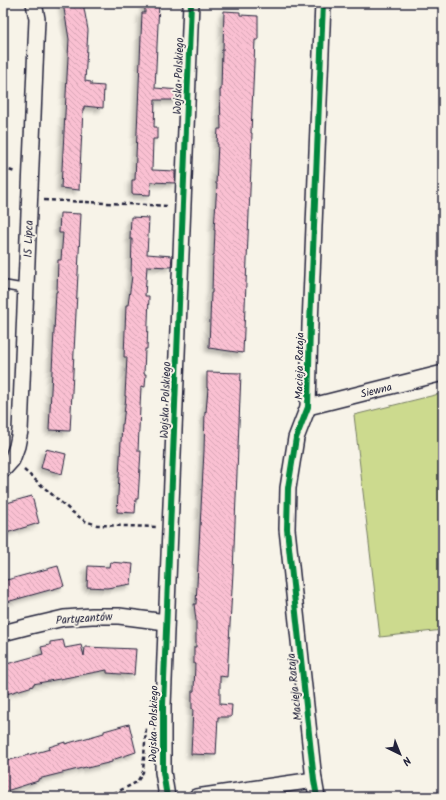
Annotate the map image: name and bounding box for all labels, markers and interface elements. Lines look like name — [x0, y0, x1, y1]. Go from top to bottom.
street label: Wojska Polskiego — [169, 37, 189, 115]
street label: 15 Lipca — [19, 220, 39, 258]
street label: Macieja Rataja — [290, 332, 310, 400]
street label: Wojska Polskiego — [156, 361, 176, 439]
street label: Siewna — [359, 378, 394, 404]
street label: Partyzantów — [55, 608, 114, 630]
street label: Macieja Rataja — [283, 652, 307, 721]
street label: Wojska Polskiego — [144, 685, 164, 763]
north arrow — [380, 734, 420, 774]
text: N — [397, 752, 415, 770]

